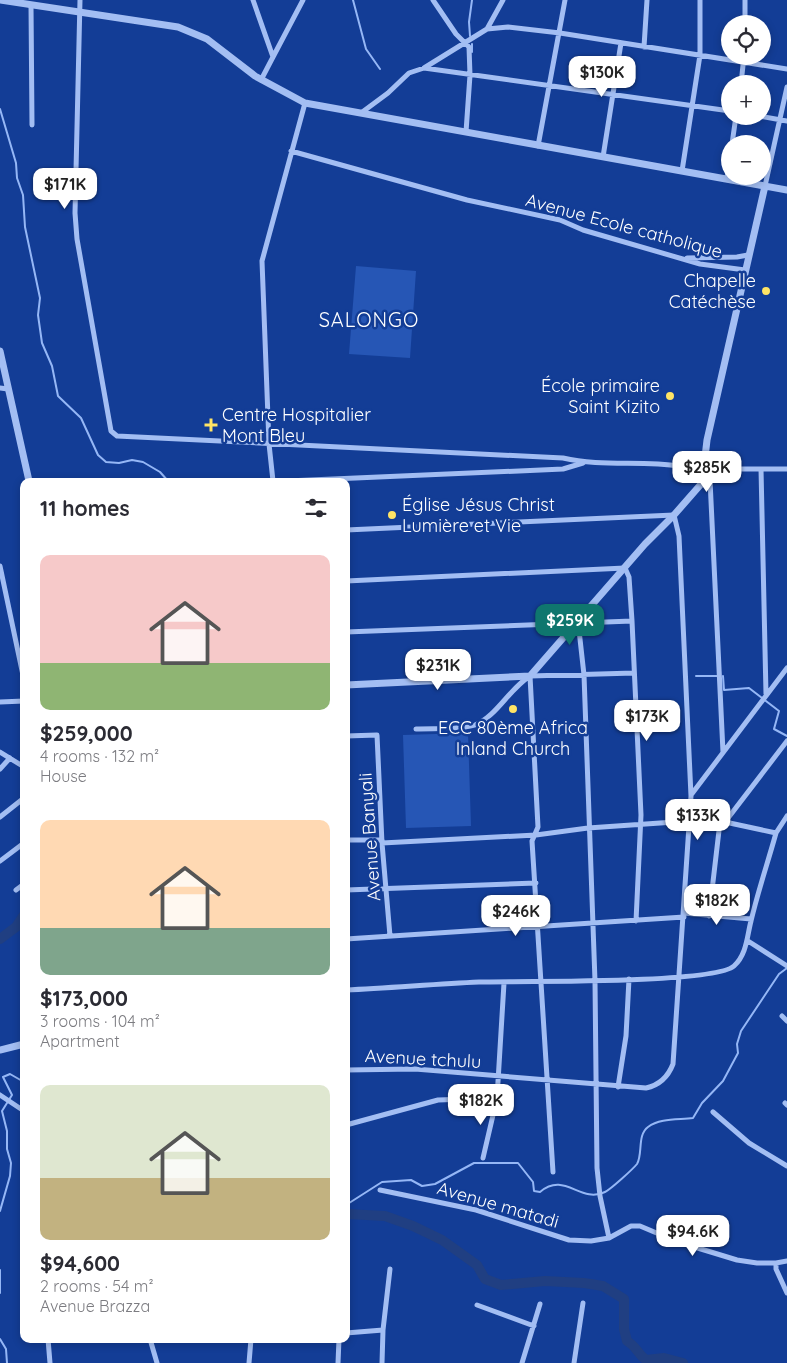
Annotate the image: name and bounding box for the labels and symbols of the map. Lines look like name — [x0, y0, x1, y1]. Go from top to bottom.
pin: $130K — [567, 56, 637, 98]
pin: $171K — [30, 168, 100, 210]
street label: Avenue Ecole catholique — [523, 188, 725, 263]
place label: Chapelle Catéchèse — [669, 269, 756, 313]
marker: Chapelle Catéchèse — [760, 285, 772, 297]
district label: SALONGO — [319, 307, 419, 332]
place label: École primaire Saint Kizito — [541, 374, 660, 418]
marker: École primaire Saint Kizito — [664, 390, 676, 402]
place label: Centre Hospitalier Mont Bleu — [222, 403, 371, 447]
marker: Centre Hospitalier Mont Bleu — [204, 418, 218, 432]
pin: $285K — [672, 450, 742, 493]
place label: Église Jésus Christ Lumière et Vie — [402, 493, 555, 537]
marker: Église Jésus Christ Lumière et Vie — [386, 509, 398, 521]
pin: $259K — [535, 604, 605, 646]
pin: $231K — [403, 648, 473, 691]
pin: $173K — [612, 700, 682, 742]
marker: ECC 80ème Africa Inland Church — [507, 703, 519, 715]
place label: ECC 80ème Africa Inland Church — [438, 716, 588, 760]
street label: Avenue Banyali — [354, 772, 385, 902]
pin: $133K — [663, 798, 733, 841]
pin: $182K — [682, 884, 752, 926]
pin: $246K — [481, 894, 551, 937]
street label: Avenue tchulu — [364, 1044, 482, 1073]
pin: $182K — [446, 1084, 516, 1126]
street label: Avenue matadi — [435, 1176, 562, 1233]
pin: $94.6K — [652, 1214, 734, 1257]

